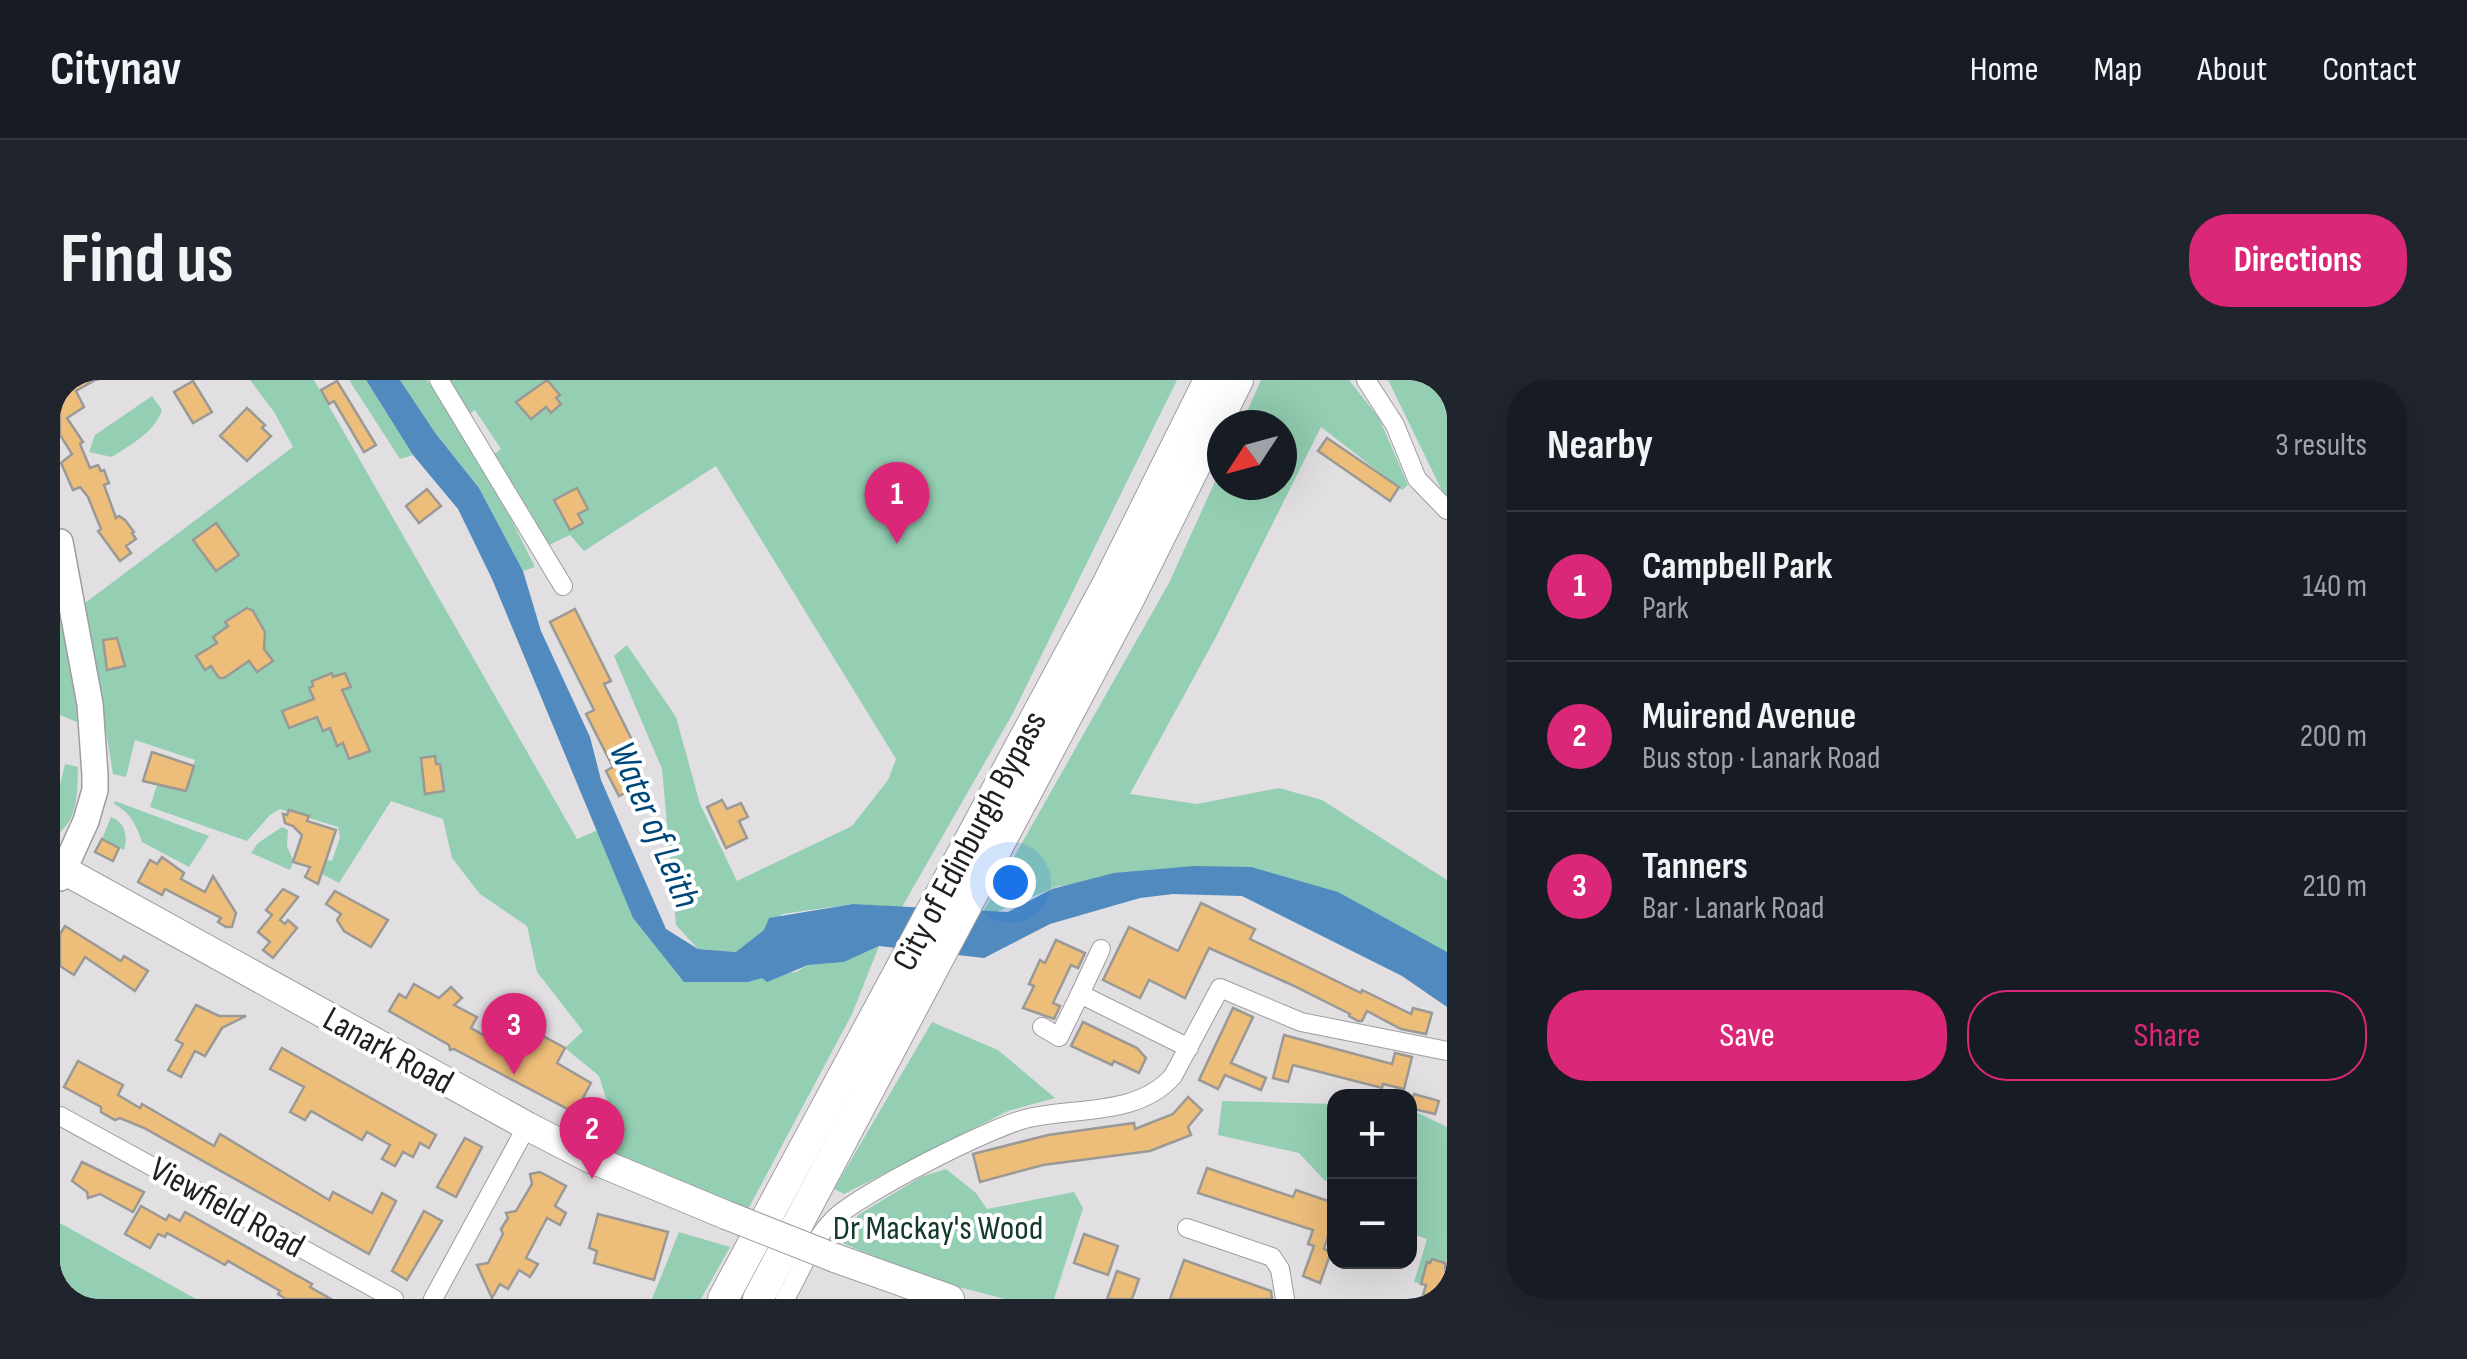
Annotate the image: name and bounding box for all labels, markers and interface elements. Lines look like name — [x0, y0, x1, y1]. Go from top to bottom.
text: Citynav — [50, 41, 181, 98]
text: Home — [1970, 48, 2039, 91]
text: Map — [2094, 48, 2142, 91]
text: About — [2197, 48, 2267, 91]
text: Contact — [2322, 48, 2417, 91]
button: Directions — [2189, 214, 2407, 307]
text: Find us — [60, 218, 234, 302]
north arrow — [1207, 410, 1297, 500]
text: Nearby — [1547, 420, 1653, 471]
text: 3 results — [2275, 426, 2367, 465]
pin: 1 — [864, 461, 930, 544]
text: Campbell Park — [1642, 544, 1832, 589]
text: 1 — [1573, 567, 1586, 606]
text: 140 m — [2303, 567, 2367, 606]
text: Park — [1642, 589, 1689, 628]
text: Muirend Avenue — [1642, 694, 1856, 739]
street label: City of Edinburgh Bypass — [883, 704, 1057, 978]
text: 2 — [1572, 717, 1587, 756]
text: 200 m — [2300, 717, 2367, 756]
water label: Water of Leith — [599, 735, 709, 915]
text: Bus stop · Lanark Road — [1642, 739, 1880, 778]
text: Tanners — [1642, 844, 1748, 889]
your location — [985, 857, 1036, 908]
text: 3 — [1572, 867, 1587, 906]
text: 210 m — [2303, 867, 2367, 906]
text: Bar · Lanark Road — [1642, 889, 1824, 928]
button: Save — [1547, 990, 1947, 1081]
button: Share — [1967, 990, 2367, 1081]
pin: 3 — [482, 992, 546, 1075]
street label: Lanark Road — [315, 998, 461, 1104]
map controls — [1327, 1089, 1417, 1269]
button: + — [1327, 1089, 1417, 1179]
pin: 2 — [560, 1096, 624, 1179]
street label: Viewfield Road — [142, 1148, 312, 1268]
button: − — [1327, 1179, 1417, 1269]
park label: Dr Mackay's Wood — [833, 1207, 1043, 1250]

